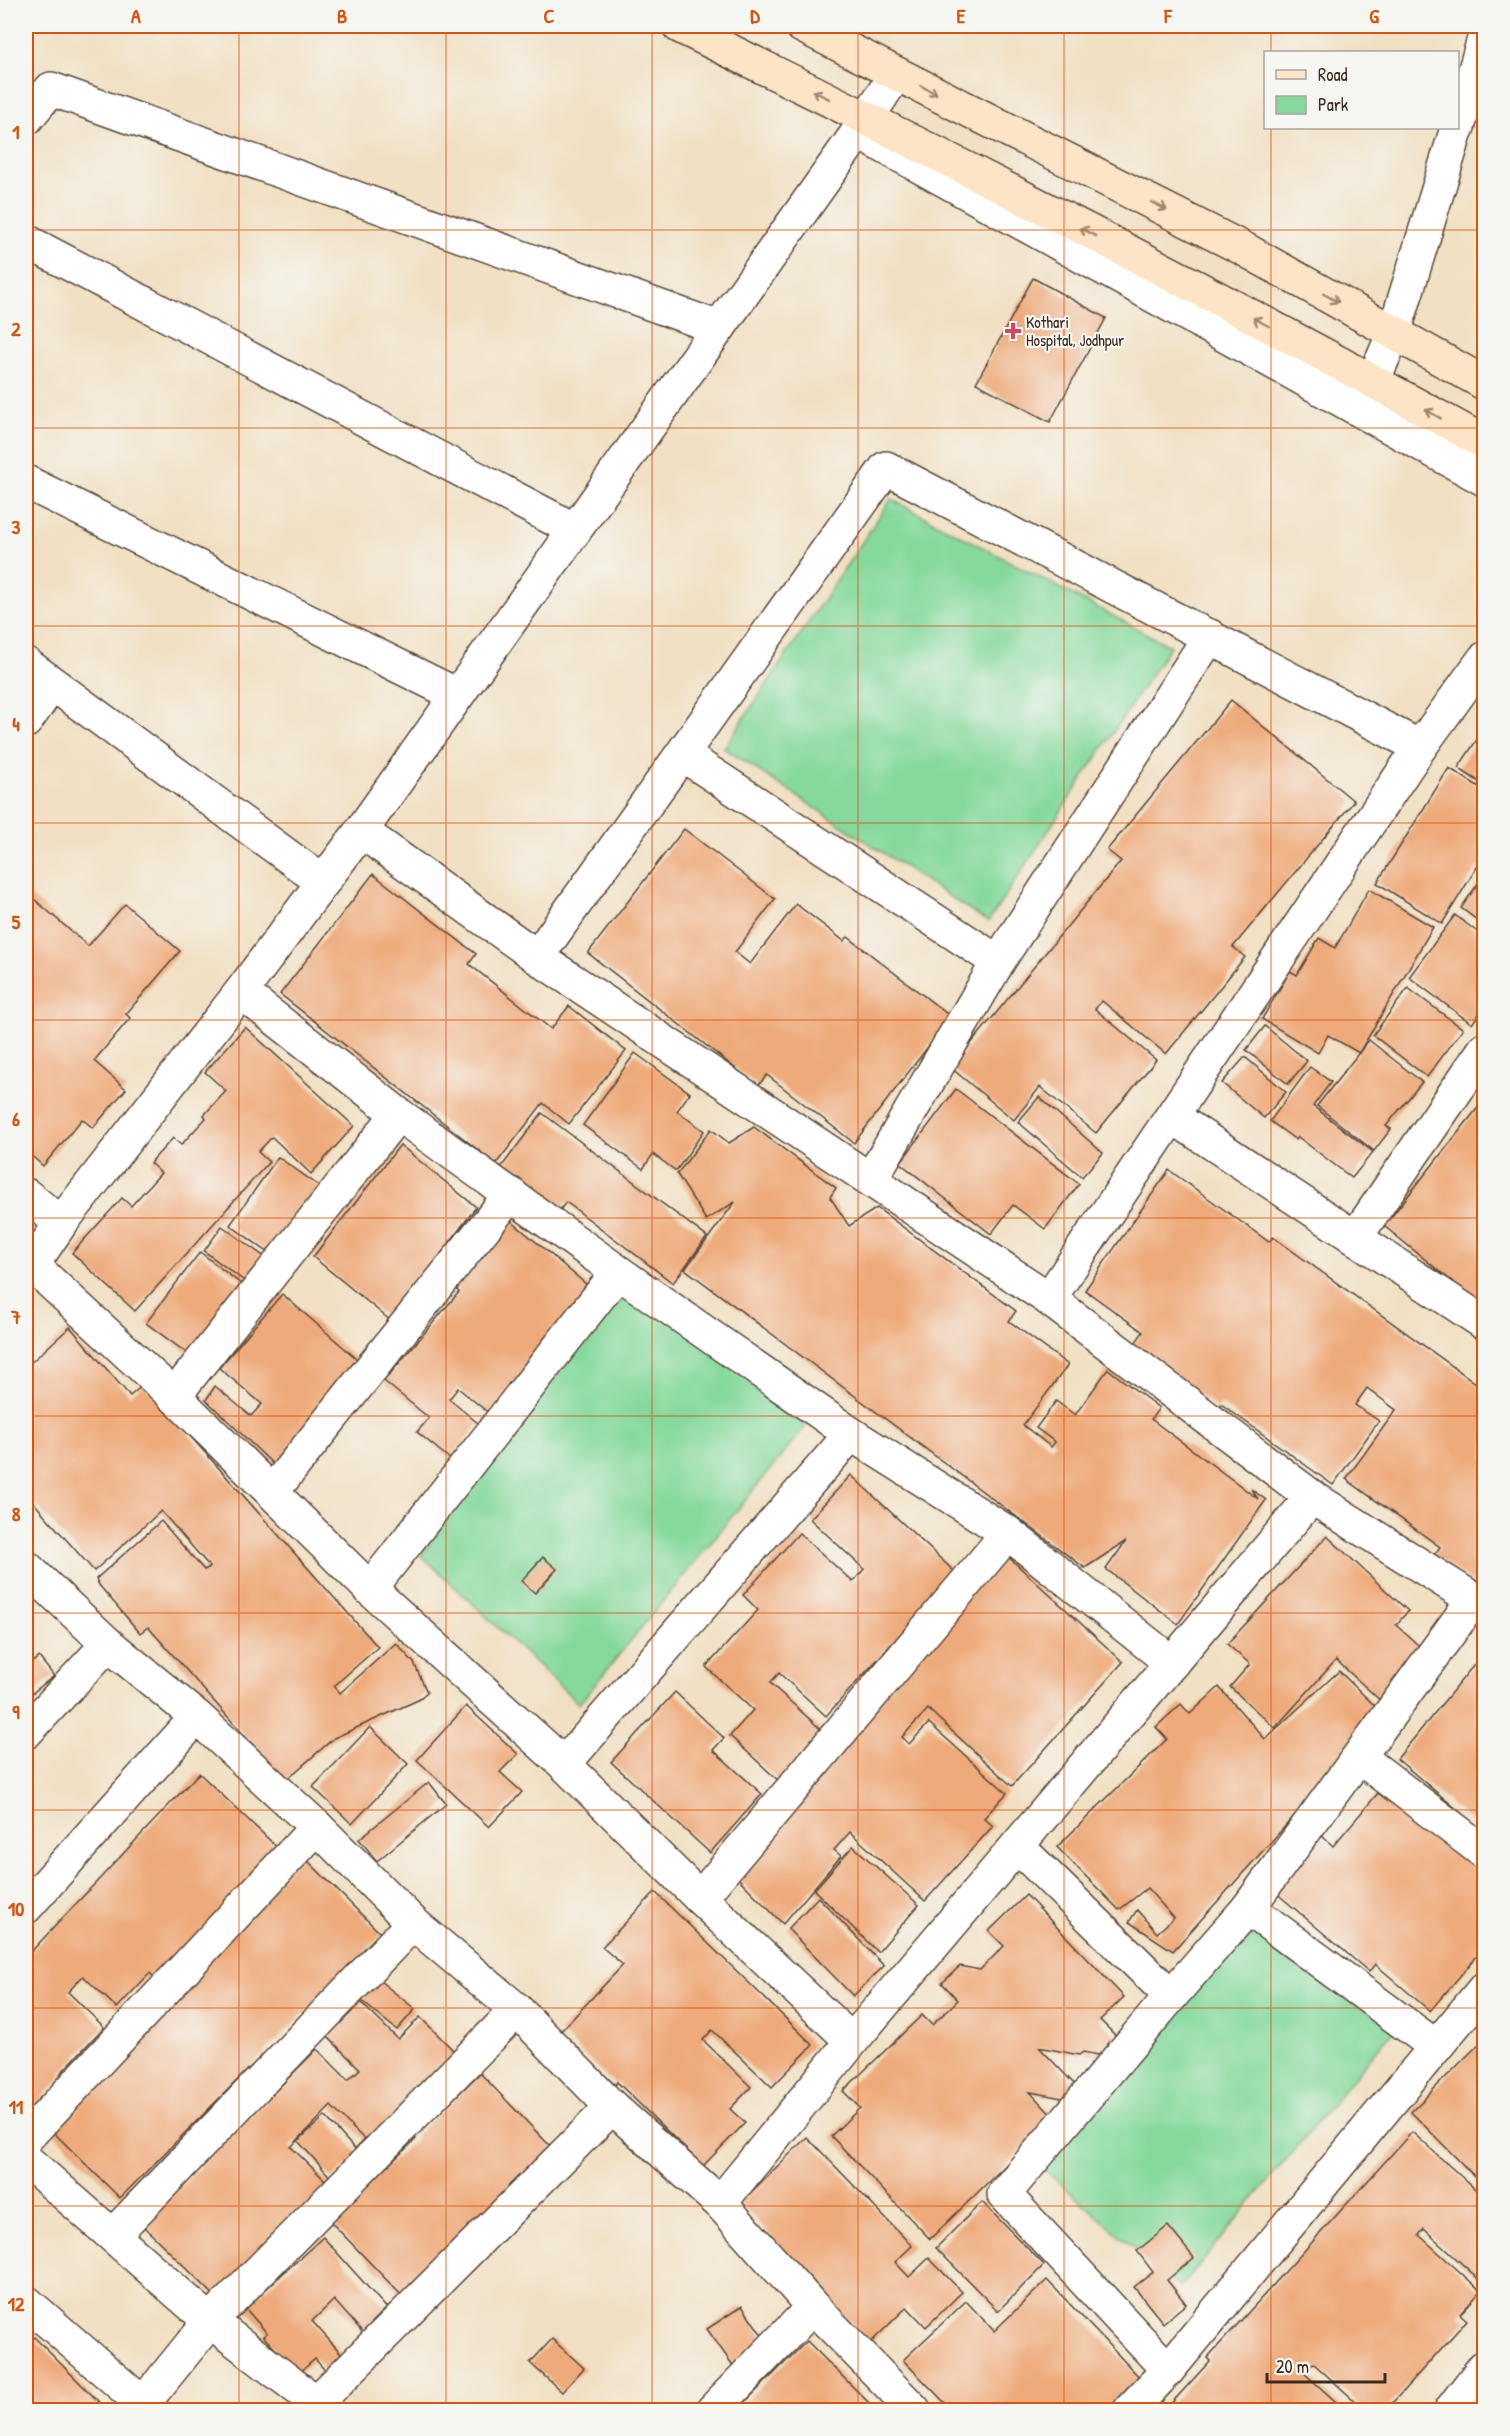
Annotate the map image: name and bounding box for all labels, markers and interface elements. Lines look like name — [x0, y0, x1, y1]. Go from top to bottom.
text: A — [131, 2, 141, 29]
text: B — [337, 2, 347, 29]
text: C — [544, 2, 555, 29]
text: D — [750, 2, 760, 29]
text: E — [957, 2, 966, 29]
text: F — [1163, 2, 1173, 29]
text: G — [1369, 2, 1379, 29]
legend — [1264, 51, 1459, 129]
text: Road — [1318, 62, 1348, 87]
one-way arrow — [919, 85, 937, 96]
one-way arrow — [813, 88, 831, 100]
text: Park — [1318, 92, 1349, 117]
text: 1 — [12, 118, 20, 145]
one-way arrow — [1150, 200, 1167, 212]
one-way arrow — [1080, 226, 1097, 238]
one-way arrow — [1322, 292, 1339, 304]
place label: Kothari Hospital, Jodhpur — [1026, 311, 1124, 351]
text: 2 — [11, 315, 21, 342]
one-way arrow — [1253, 316, 1270, 328]
marker: Kothari Hospital, Jodhpur — [1004, 322, 1022, 340]
one-way arrow — [1425, 408, 1442, 420]
text: 3 — [12, 513, 21, 540]
text: 4 — [12, 710, 20, 737]
text: 5 — [12, 908, 21, 935]
text: 6 — [12, 1105, 20, 1132]
text: 7 — [10, 1303, 21, 1330]
text: 8 — [12, 1500, 21, 1527]
text: 9 — [12, 1698, 20, 1725]
text: 10 — [8, 1895, 24, 1922]
text: 11 — [9, 2093, 23, 2120]
text: 12 — [8, 2290, 25, 2317]
scale bar — [1267, 2346, 1386, 2384]
text: 20 m — [1276, 2354, 1309, 2379]

